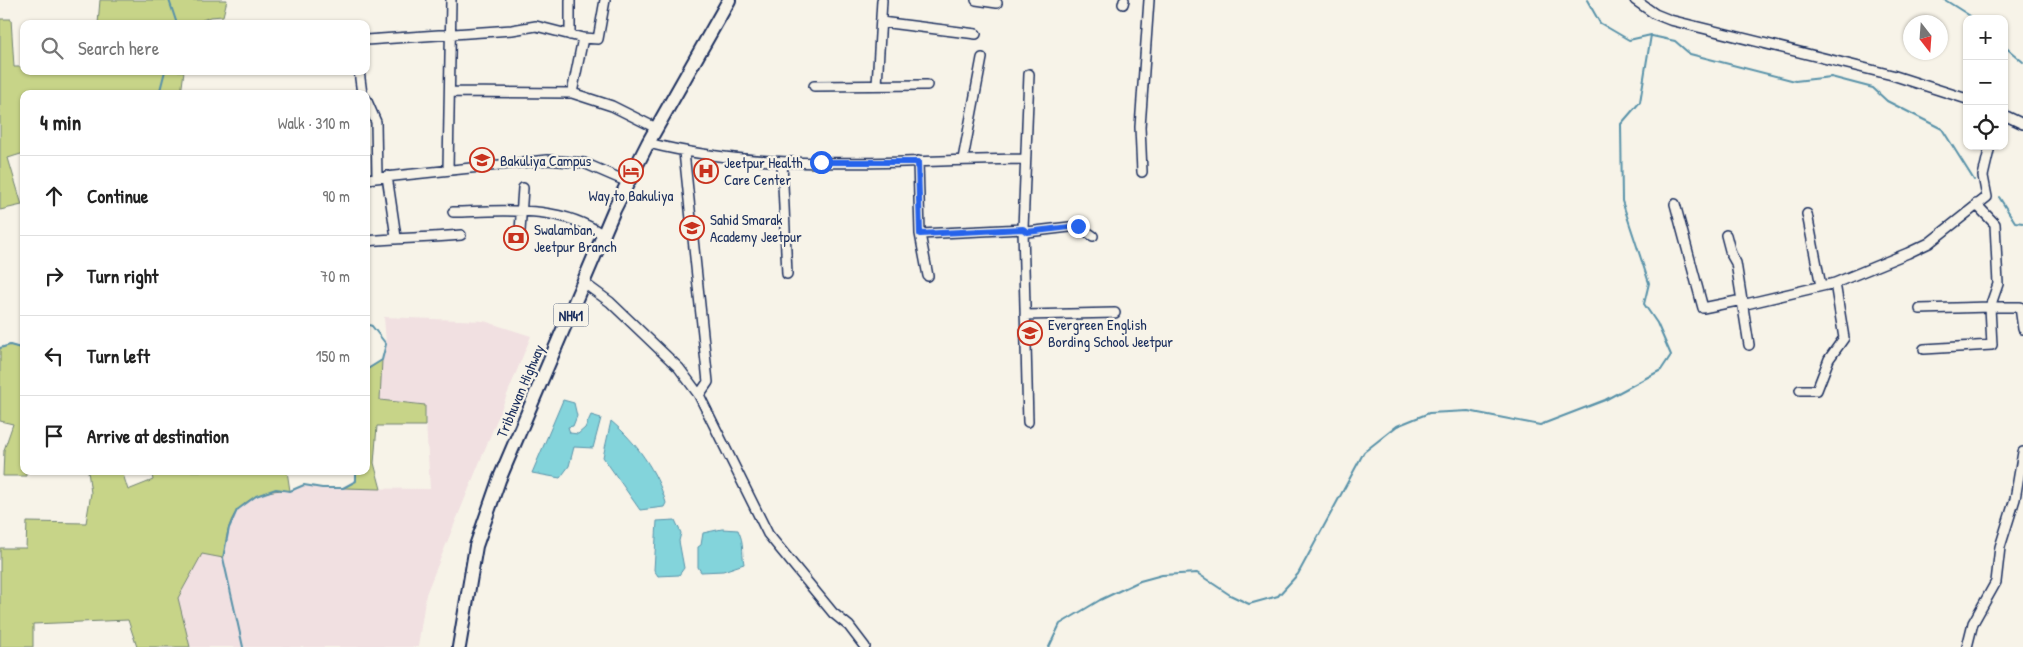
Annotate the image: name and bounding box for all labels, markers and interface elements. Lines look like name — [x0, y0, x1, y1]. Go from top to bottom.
north arrow — [1903, 15, 1948, 60]
map controls — [1963, 15, 2008, 150]
button: + — [1963, 15, 2008, 60]
search box — [20, 20, 370, 75]
icon: search — [38, 34, 66, 62]
text: Search here — [78, 35, 159, 61]
button: − — [1963, 60, 2008, 105]
button: locate — [1963, 105, 2008, 150]
text: 4 min — [40, 108, 81, 137]
text: Walk · 310 m — [278, 112, 350, 134]
school or university icon: Bakuliya Campus — [469, 147, 495, 173]
place label: Bakuliya Campus — [500, 150, 591, 171]
route start — [810, 151, 833, 174]
place label: Jeetpur Health Care Center — [724, 152, 803, 190]
hotel icon: Way to Bakuliya — [618, 158, 644, 184]
hospital icon: Jeetpur Health Care Center — [693, 158, 719, 184]
icon: ahead — [40, 182, 68, 210]
text: Continue — [87, 183, 148, 209]
text: 90 m — [322, 185, 350, 207]
place label: Way to Bakuliya — [589, 185, 674, 206]
place label: Sahid Smarak Academy Jeetpur — [710, 209, 802, 247]
school or university icon: Sahid Smarak Academy Jeetpur — [679, 215, 705, 241]
route end — [1067, 215, 1090, 238]
place label: Swalamban, Jeetpur Branch — [534, 219, 616, 257]
bank icon: Swalamban, Jeetpur Branch — [503, 225, 529, 251]
icon: right — [40, 262, 68, 290]
text: Turn right — [87, 263, 158, 289]
text: 70 m — [320, 265, 350, 287]
road number: NH41 — [554, 304, 588, 326]
place label: Evergreen English Bording School Jeetpur — [1048, 314, 1173, 352]
school or university icon: Evergreen English Bording School Jeetpur — [1017, 320, 1043, 346]
street label: Tribhuvan Highway — [491, 341, 549, 441]
icon: left — [40, 342, 68, 370]
text: Turn left — [87, 343, 150, 369]
text: 150 m — [316, 345, 350, 367]
icon: arrive — [40, 422, 68, 450]
text: Arrive at destination — [87, 423, 229, 449]

